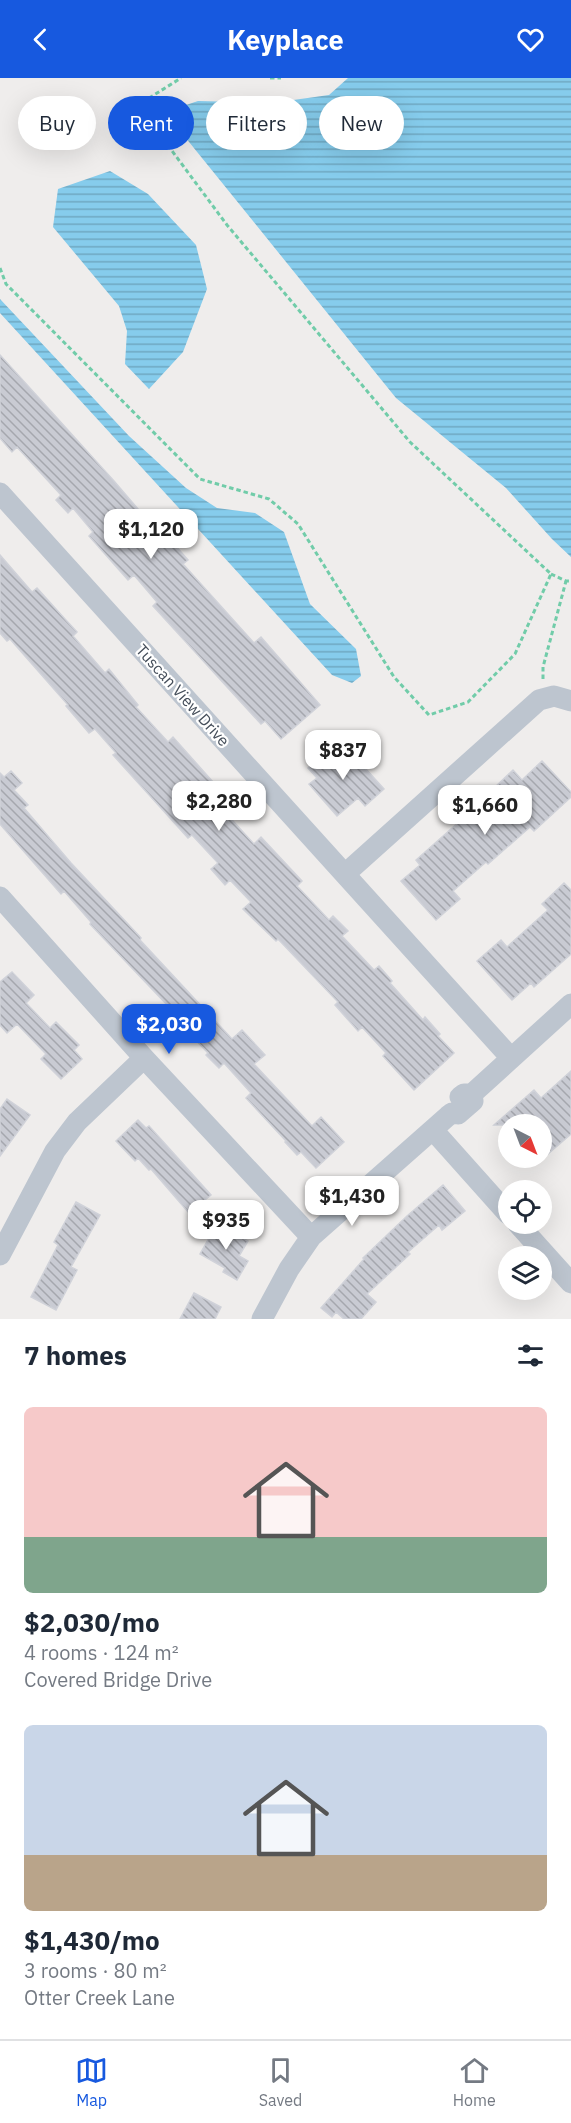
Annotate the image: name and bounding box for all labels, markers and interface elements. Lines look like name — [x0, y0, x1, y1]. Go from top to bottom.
text: Keyplace — [227, 22, 344, 57]
icon: back — [24, 23, 57, 56]
icon: heart — [514, 23, 547, 56]
chip: Buy — [18, 96, 96, 150]
chip: Rent — [108, 96, 194, 150]
chip: Filters — [206, 96, 307, 150]
chip: New — [319, 96, 404, 150]
pin: $1,120 — [102, 509, 200, 560]
text: $1,120 — [118, 515, 184, 542]
street label: Tuscan View Drive — [132, 640, 234, 750]
pin: $837 — [307, 730, 379, 781]
text: $837 — [319, 736, 367, 763]
pin: $2,280 — [170, 781, 268, 832]
pin: $1,660 — [436, 785, 534, 836]
text: $2,280 — [186, 787, 252, 814]
text: $1,660 — [452, 791, 518, 818]
pin: $2,030 — [120, 1004, 218, 1055]
text: $2,030 — [136, 1010, 202, 1037]
north arrow — [498, 1114, 552, 1168]
map controls — [498, 1114, 552, 1300]
pin: $1,430 — [303, 1176, 401, 1227]
button: locate — [498, 1180, 552, 1234]
text: $1,430 — [319, 1182, 385, 1209]
pin: $935 — [190, 1200, 262, 1251]
text: $935 — [202, 1206, 250, 1233]
button: layers — [498, 1246, 552, 1300]
text: 7 homes — [24, 1338, 127, 1372]
icon: filters — [514, 1339, 547, 1372]
icon: home — [232, 1446, 340, 1554]
text: $2,030/mo — [24, 1605, 160, 1639]
text: 4 rooms · 124 m² — [24, 1639, 179, 1666]
text: Covered Bridge Drive — [24, 1666, 212, 1693]
icon: home — [232, 1764, 340, 1872]
text: $1,430/mo — [24, 1923, 160, 1957]
text: 3 rooms · 80 m² — [24, 1957, 167, 1984]
text: Otter Creek Lane — [24, 1984, 175, 2011]
tab: Map — [75, 2054, 108, 2110]
tab: Saved — [259, 2054, 302, 2110]
tab: Home — [453, 2054, 496, 2110]

